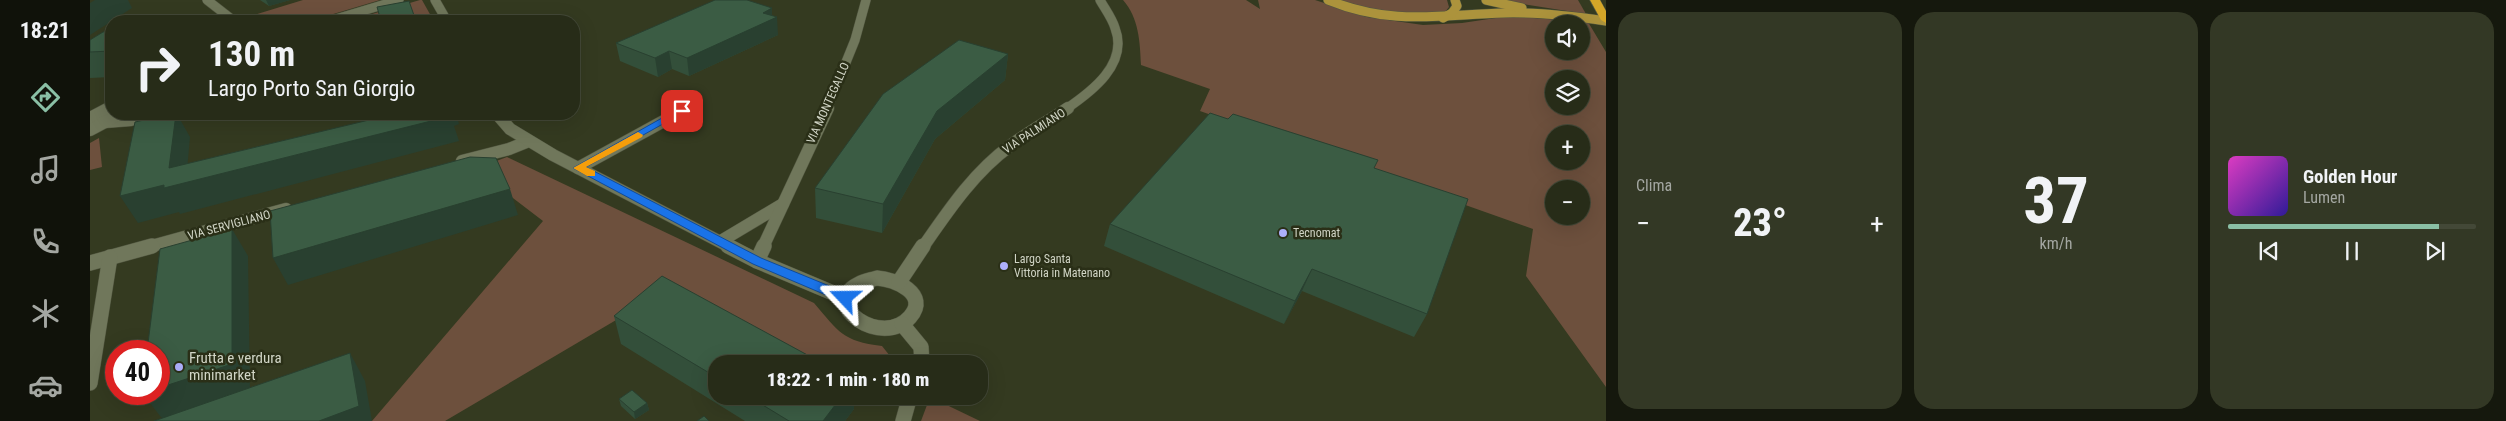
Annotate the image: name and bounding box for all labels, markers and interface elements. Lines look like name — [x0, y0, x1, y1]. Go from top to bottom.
map controls — [1545, 15, 1590, 225]
button: sound — [1545, 15, 1590, 60]
text: 18:21 — [20, 18, 70, 43]
text: 130 m — [208, 34, 295, 75]
icon: right — [125, 35, 190, 100]
street label: VIA MONTEGALLO — [804, 60, 852, 146]
button: layers — [1545, 70, 1590, 115]
text: Largo Porto San Giorgio — [208, 76, 415, 101]
icon: directions — [28, 80, 63, 115]
pin — [661, 90, 703, 132]
icon: arrive — [668, 97, 696, 125]
street label: VIA PALMIANO — [1000, 106, 1068, 156]
button: + — [1545, 125, 1590, 170]
icon: music — [28, 152, 63, 187]
text: 37 — [2023, 163, 2089, 239]
text: Golden Hour — [2303, 165, 2397, 188]
text: Clima — [1636, 176, 1672, 195]
button: − — [1545, 180, 1590, 225]
text: Lumen — [2303, 188, 2345, 207]
text: 23° — [1733, 201, 1787, 245]
street label: VIA SERVIGLIANO — [186, 207, 272, 243]
text: − — [1636, 207, 1650, 240]
text: + — [1870, 207, 1884, 240]
icon: phone — [28, 224, 63, 259]
place label: Tecnomat — [1293, 226, 1340, 240]
marker: Tecnomat — [1277, 227, 1289, 239]
text: km/h — [2040, 234, 2072, 253]
icon: previous — [2255, 237, 2283, 265]
icon: pause — [2338, 237, 2366, 265]
icon: next — [2421, 237, 2449, 265]
place label: Largo Santa Vittoria in Matenano — [1014, 252, 1110, 280]
marker: Largo Santa Vittoria in Matenano — [998, 260, 1010, 272]
position arrow — [818, 271, 870, 323]
icon: climate — [28, 296, 63, 331]
speed limit sign: 40 — [105, 340, 170, 405]
place label: Frutta e verdura minimarket — [189, 349, 282, 384]
marker: Frutta e verdura minimarket — [173, 361, 185, 373]
icon: car — [28, 368, 63, 403]
text: 18:22 · 1 min · 180 m — [767, 368, 929, 391]

